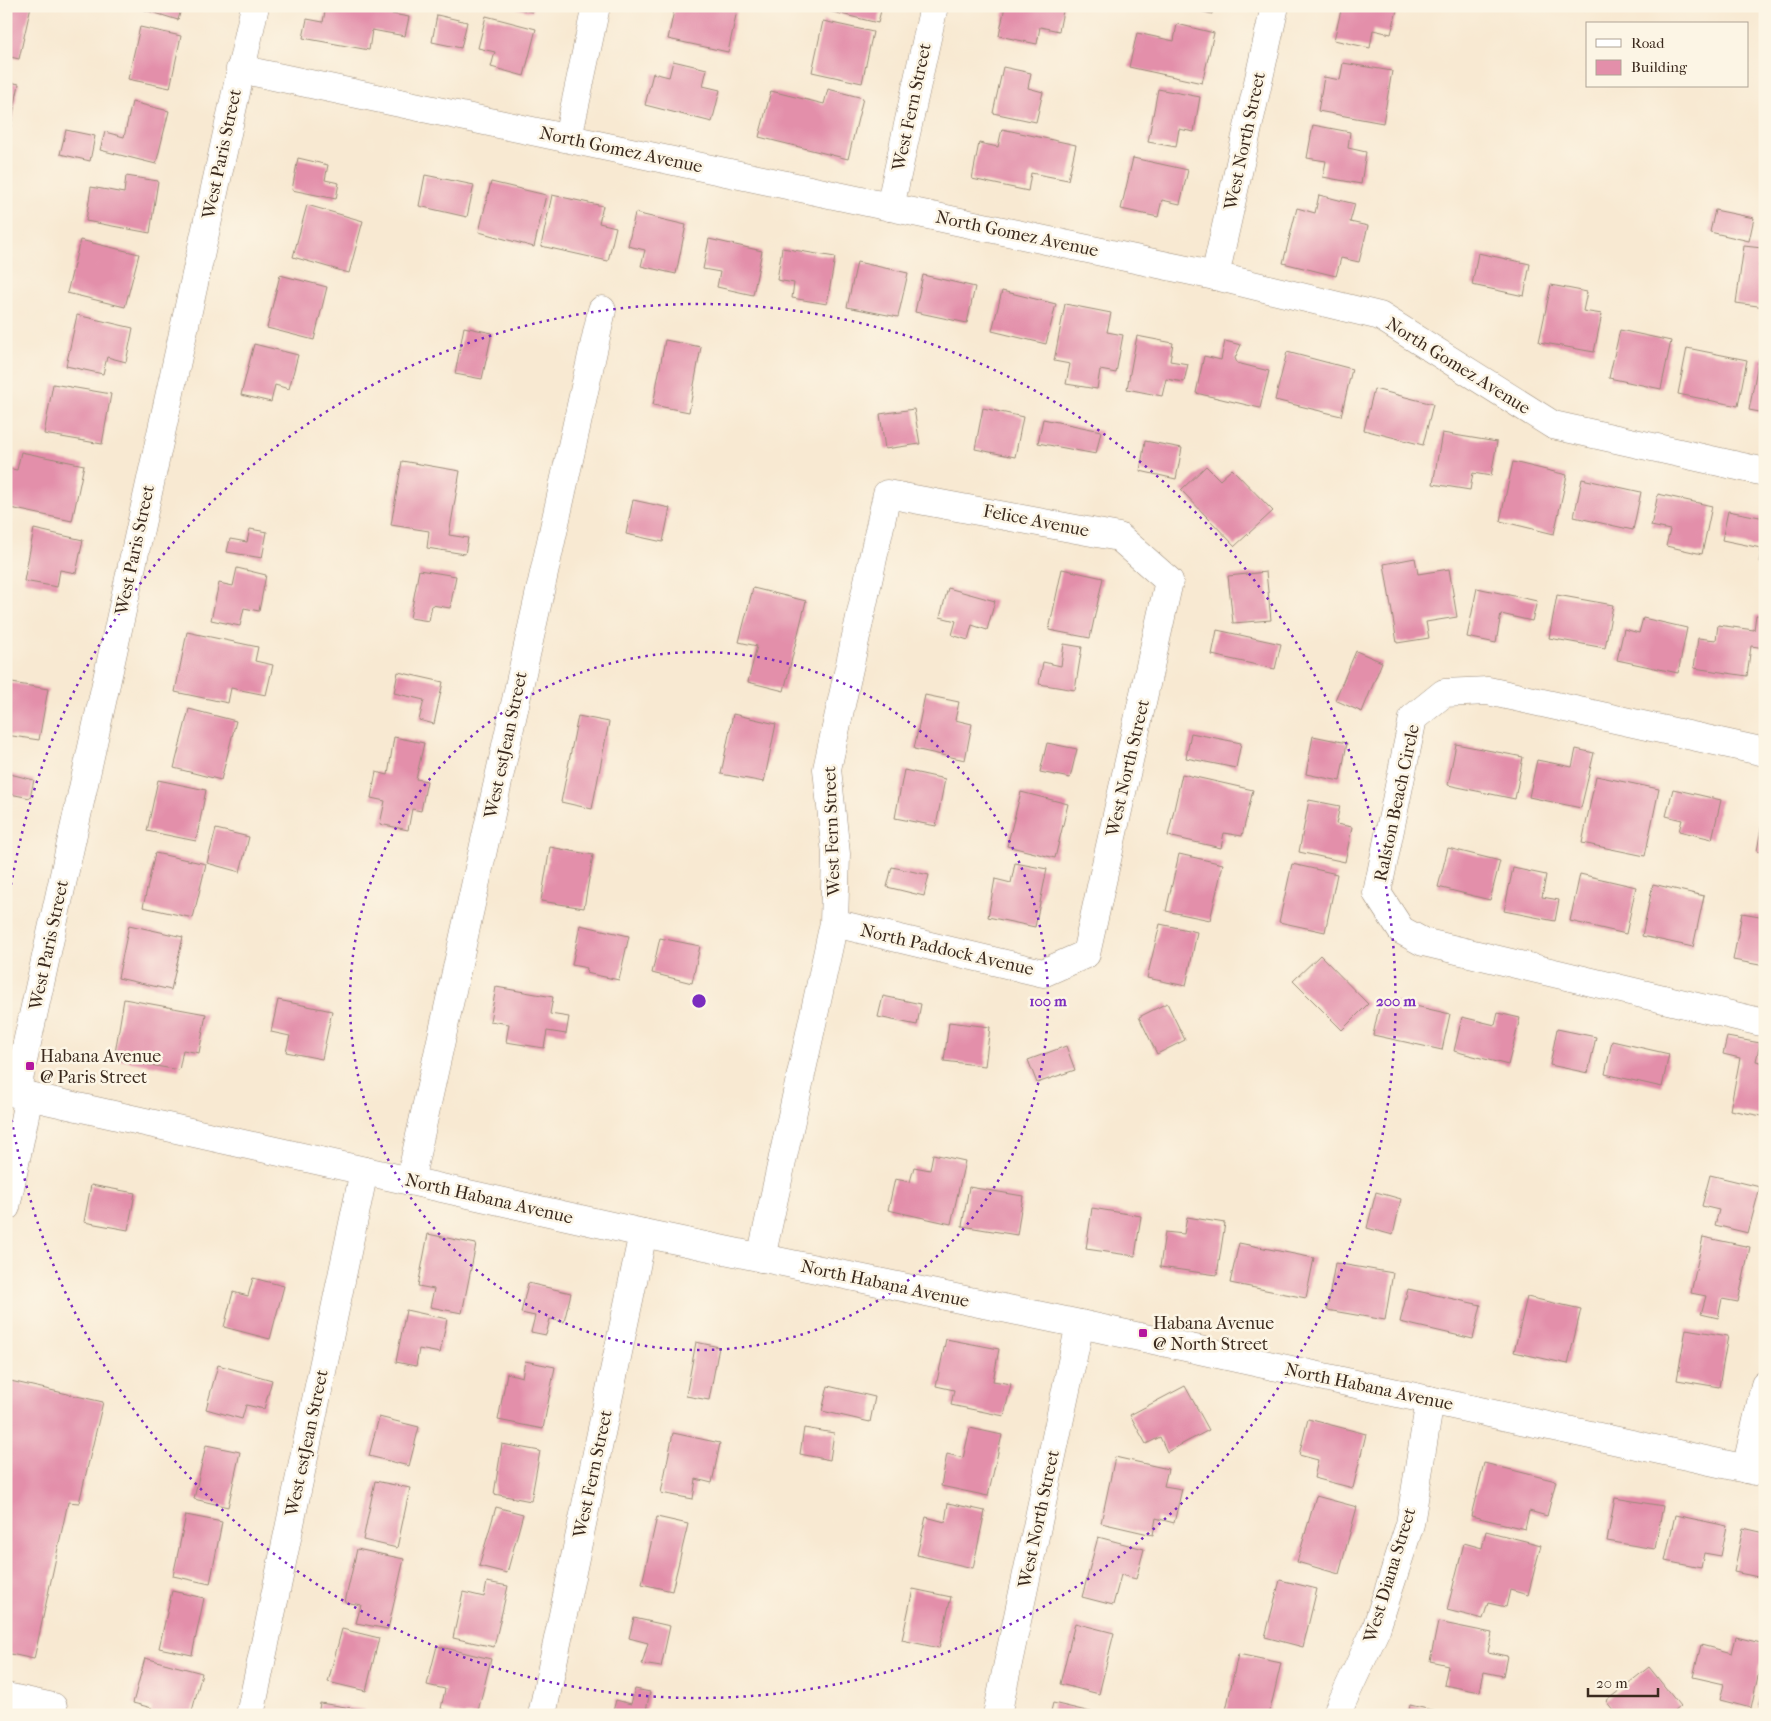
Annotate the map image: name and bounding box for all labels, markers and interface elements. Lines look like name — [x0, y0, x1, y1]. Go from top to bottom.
legend — [1586, 22, 1748, 88]
text: Road — [1631, 34, 1665, 52]
street label: West Fern Street — [888, 41, 936, 174]
text: Building — [1631, 58, 1688, 76]
street label: West North Street — [1220, 70, 1270, 213]
street label: West Paris Street — [198, 87, 246, 222]
street label: North Gomez Avenue — [538, 122, 704, 178]
street label: North Gomez Avenue — [934, 206, 1100, 262]
street label: North Gomez Avenue — [1382, 313, 1534, 419]
street label: West Paris Street — [111, 483, 159, 618]
street label: Felice Avenue — [981, 500, 1091, 542]
street label: West estJean Street — [480, 669, 532, 821]
street label: West North Street — [1102, 697, 1154, 840]
street label: Ralston Beach Circle — [1370, 722, 1424, 884]
street label: West Fern Street — [819, 765, 845, 897]
street label: West Paris Street — [25, 878, 73, 1013]
street label: North Paddock Avenue — [858, 920, 1036, 980]
centre of rings — [690, 992, 708, 1010]
text: 100 m — [1029, 992, 1067, 1010]
text: 200 m — [1376, 992, 1416, 1010]
place label: Habana Avenue @ Paris Street — [40, 1046, 161, 1088]
marker: Habana Avenue @ Paris Street — [24, 1060, 36, 1072]
street label: North Habana Avenue — [403, 1169, 575, 1229]
street label: North Habana Avenue — [799, 1256, 971, 1312]
place label: Habana Avenue @ North Street — [1153, 1313, 1274, 1355]
marker: Habana Avenue @ North Street — [1137, 1327, 1149, 1339]
street label: North Habana Avenue — [1283, 1359, 1455, 1415]
street label: West estJean Street — [281, 1367, 333, 1519]
street label: West Fern Street — [569, 1408, 617, 1541]
street label: West North Street — [1014, 1448, 1064, 1591]
street label: West Diana Street — [1359, 1505, 1421, 1646]
scale bar — [1588, 1666, 1658, 1698]
text: 20 m — [1596, 1674, 1628, 1692]

